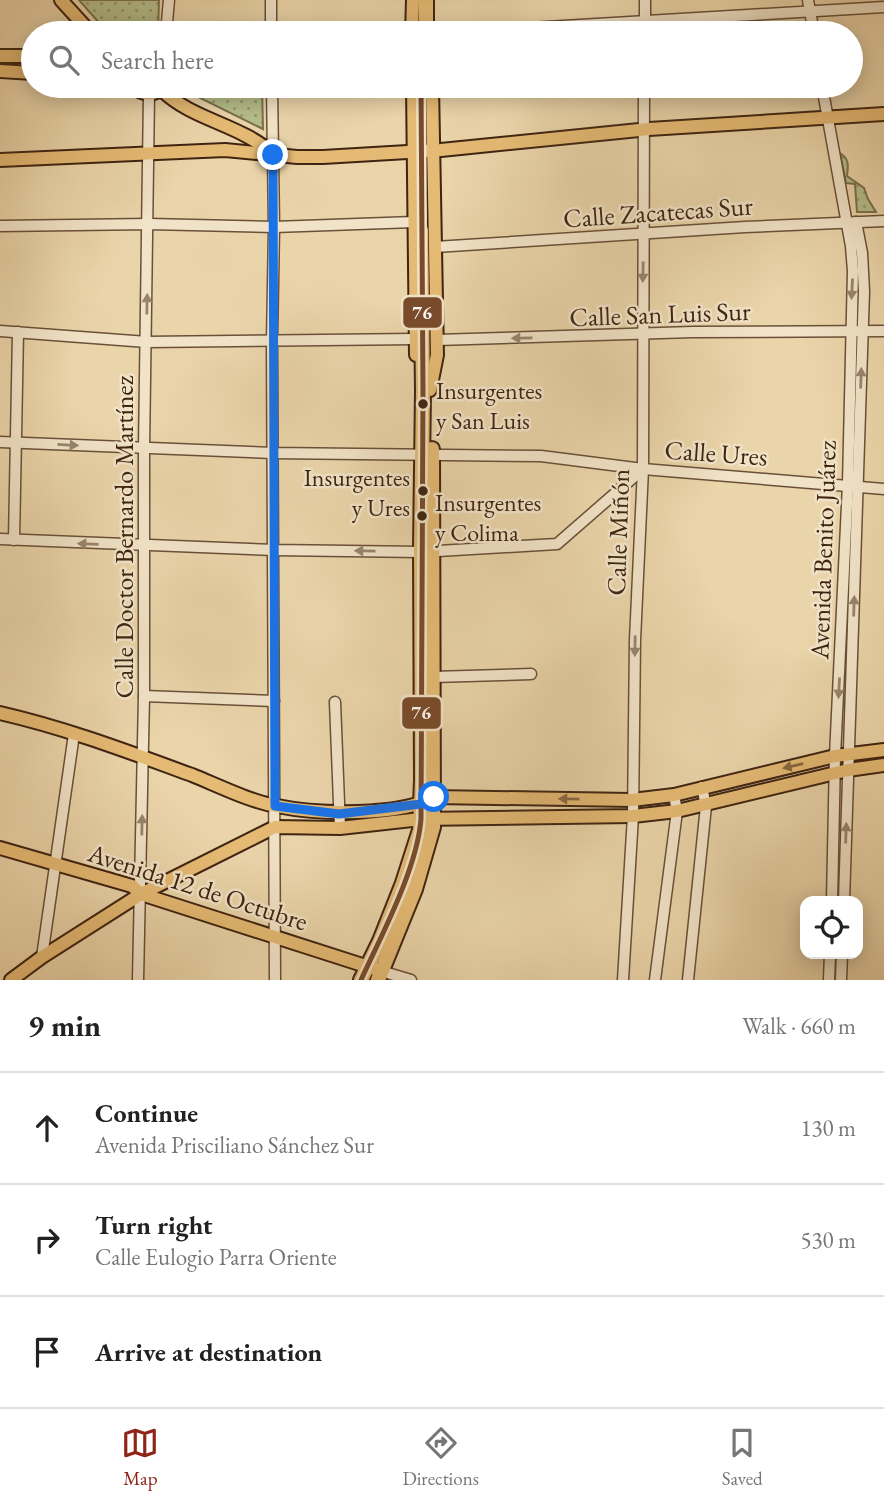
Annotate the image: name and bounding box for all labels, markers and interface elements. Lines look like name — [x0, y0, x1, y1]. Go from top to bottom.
search box — [21, 21, 863, 98]
icon: search — [45, 41, 83, 79]
text: Search here — [101, 43, 214, 77]
route end — [257, 139, 288, 170]
street label: Calle Zacatecas Sur — [562, 188, 754, 236]
one-way arrow — [638, 261, 649, 283]
one-way arrow — [846, 279, 857, 301]
one-way arrow — [141, 293, 153, 315]
street label: Calle San Luis Sur — [569, 294, 752, 334]
line badge: 76 — [402, 296, 443, 329]
text: 76 — [412, 300, 432, 325]
one-way arrow — [511, 333, 533, 344]
one-way arrow — [856, 367, 867, 389]
street label: Calle Doctor Bernardo Martínez — [107, 375, 141, 698]
place label: Insurgentes y San Luis — [436, 375, 542, 436]
marker: Insurgentes y San Luis — [416, 397, 430, 411]
street label: Calle Ures — [663, 432, 769, 474]
one-way arrow — [57, 440, 79, 451]
street label: Avenida Benito Juárez — [802, 440, 844, 661]
place label: Insurgentes y Ures — [304, 462, 410, 523]
street label: Calle Miñón — [599, 468, 637, 596]
marker: Insurgentes y Ures — [416, 484, 430, 498]
place label: Insurgentes y Colima — [435, 487, 541, 548]
marker: Insurgentes y Colima — [415, 509, 429, 523]
one-way arrow — [77, 538, 99, 549]
one-way arrow — [353, 546, 375, 557]
one-way arrow — [848, 594, 859, 616]
one-way arrow — [629, 635, 641, 657]
one-way arrow — [833, 677, 844, 699]
line badge: 76 — [401, 696, 442, 730]
text: 76 — [411, 700, 431, 725]
one-way arrow — [782, 761, 804, 772]
route start — [418, 781, 449, 812]
one-way arrow — [558, 793, 580, 805]
one-way arrow — [136, 814, 148, 836]
one-way arrow — [840, 822, 851, 844]
street label: Avenida 12 de Octubre — [83, 835, 312, 939]
map controls — [800, 896, 863, 959]
button: locate — [800, 896, 863, 959]
text: 9 min — [28, 1006, 101, 1045]
text: Walk · 660 m — [742, 1011, 856, 1041]
text: Continue — [95, 1096, 198, 1130]
icon: ahead — [28, 1109, 66, 1147]
text: 130 m — [800, 1113, 856, 1143]
text: Avenida Prisciliano Sánchez Sur — [95, 1130, 374, 1160]
text: Turn right — [95, 1208, 213, 1242]
icon: right — [28, 1221, 66, 1259]
text: 530 m — [800, 1225, 856, 1255]
text: Calle Eulogio Parra Oriente — [95, 1242, 337, 1272]
icon: arrive — [28, 1333, 66, 1371]
text: Arrive at destination — [95, 1335, 322, 1369]
tab: Map — [121, 1424, 159, 1491]
tab: Directions — [402, 1424, 479, 1491]
tab: Saved — [722, 1424, 763, 1491]

